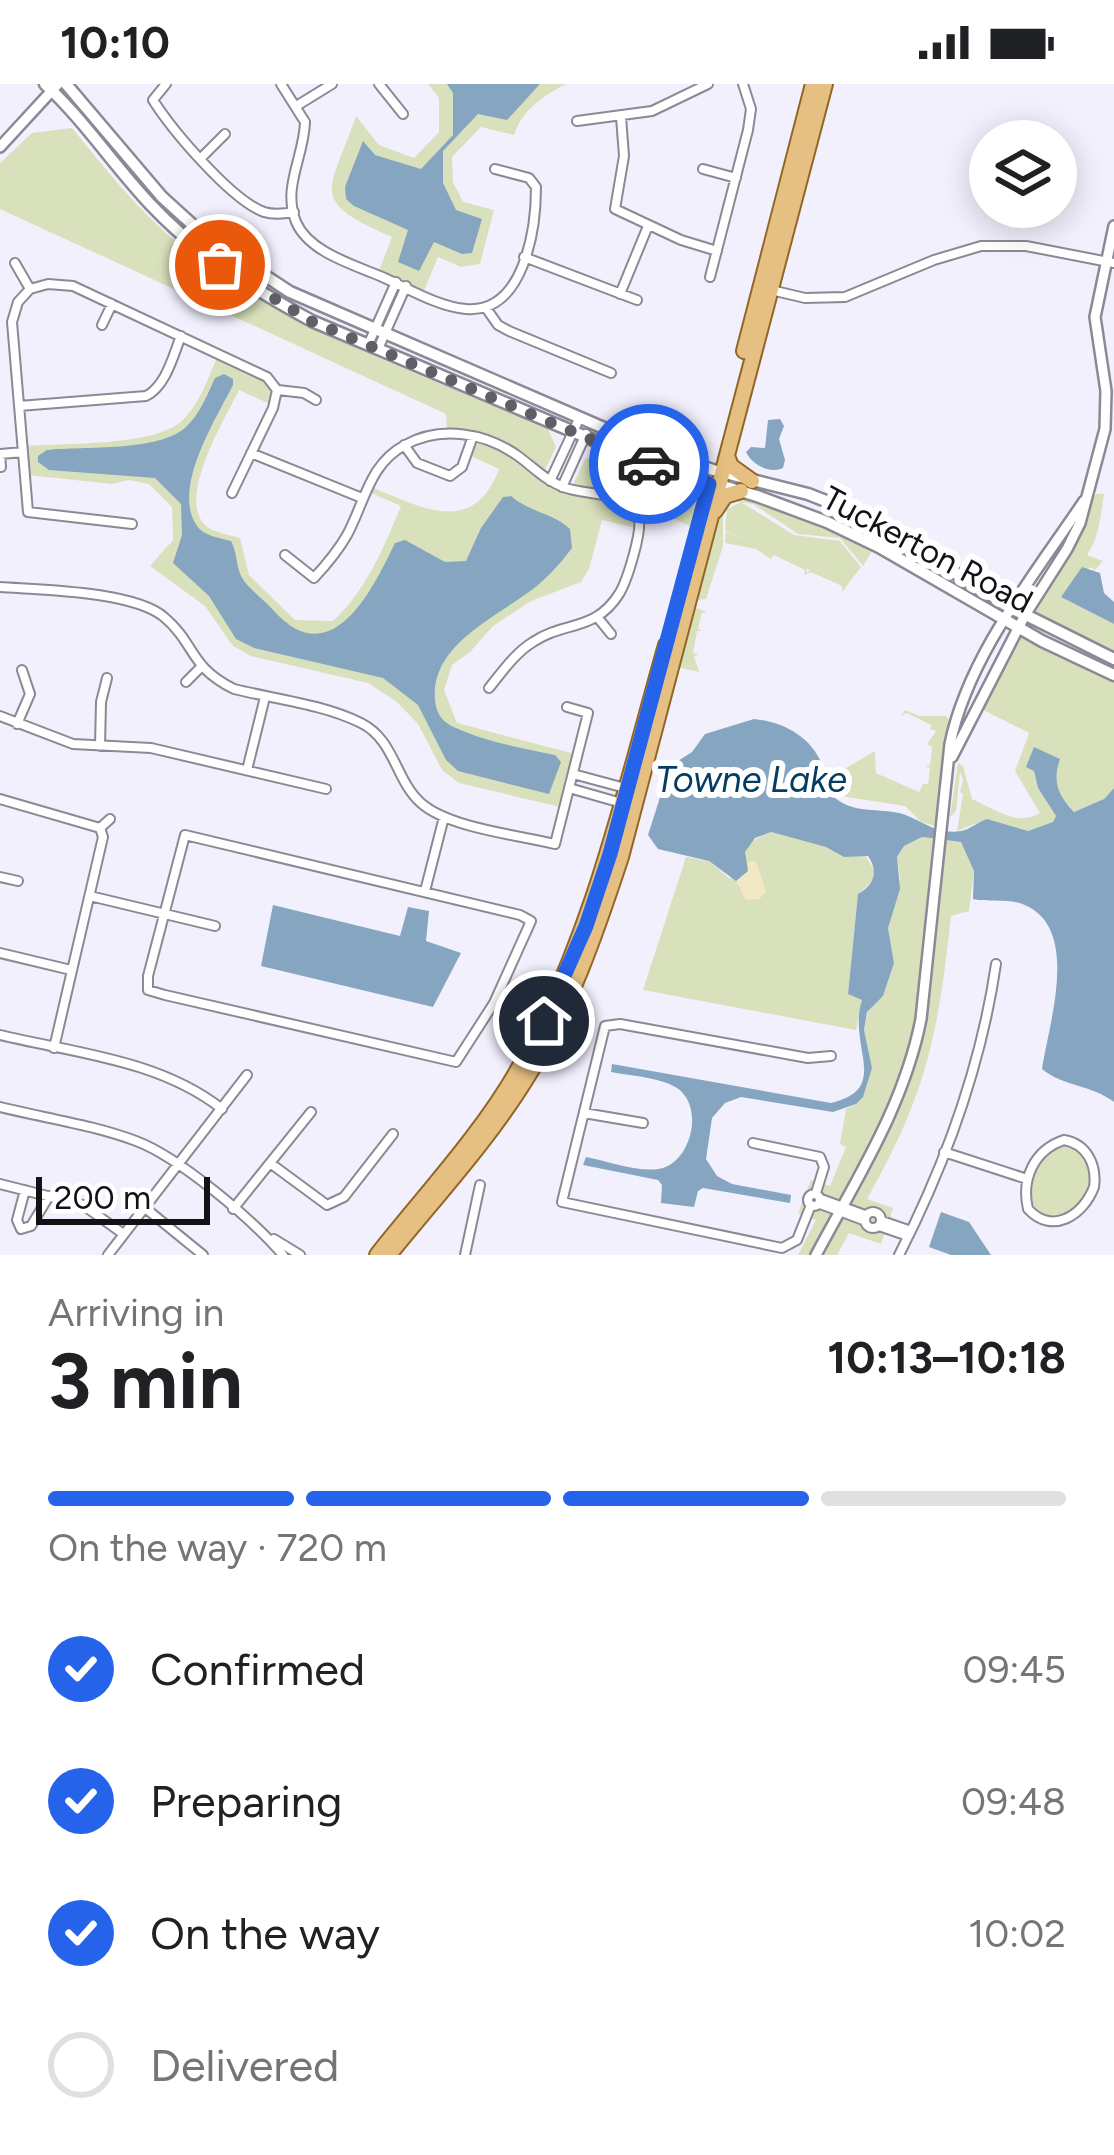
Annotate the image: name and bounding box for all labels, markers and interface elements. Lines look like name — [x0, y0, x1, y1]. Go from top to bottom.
text: 10:10 — [60, 15, 170, 69]
map controls — [969, 120, 1077, 228]
button: layers — [969, 120, 1077, 228]
pin — [169, 214, 271, 316]
icon: bag — [187, 232, 253, 298]
courier — [589, 404, 709, 524]
icon: car — [616, 431, 682, 497]
street label: Tuckerton Road — [816, 478, 1039, 621]
water label: Towne Lake — [655, 758, 847, 801]
pin — [493, 970, 595, 1072]
icon: home — [511, 988, 577, 1054]
scale bar — [36, 1171, 210, 1224]
text: 200 m — [54, 1178, 151, 1217]
text: Arriving in — [48, 1289, 224, 1336]
text: 10:13–10:18 — [827, 1330, 1066, 1384]
text: 3 min — [48, 1334, 243, 1428]
text: On the way · 720 m — [48, 1524, 387, 1571]
icon: check — [48, 1636, 114, 1702]
text: Confirmed — [150, 1642, 365, 1696]
text: 09:45 — [962, 1646, 1066, 1693]
icon: check — [48, 1768, 114, 1834]
text: Preparing — [150, 1774, 342, 1828]
text: 09:48 — [961, 1778, 1066, 1825]
icon: check — [48, 1900, 114, 1966]
text: On the way — [150, 1906, 380, 1960]
text: 10:02 — [968, 1910, 1066, 1957]
text: Delivered — [150, 2038, 339, 2092]

